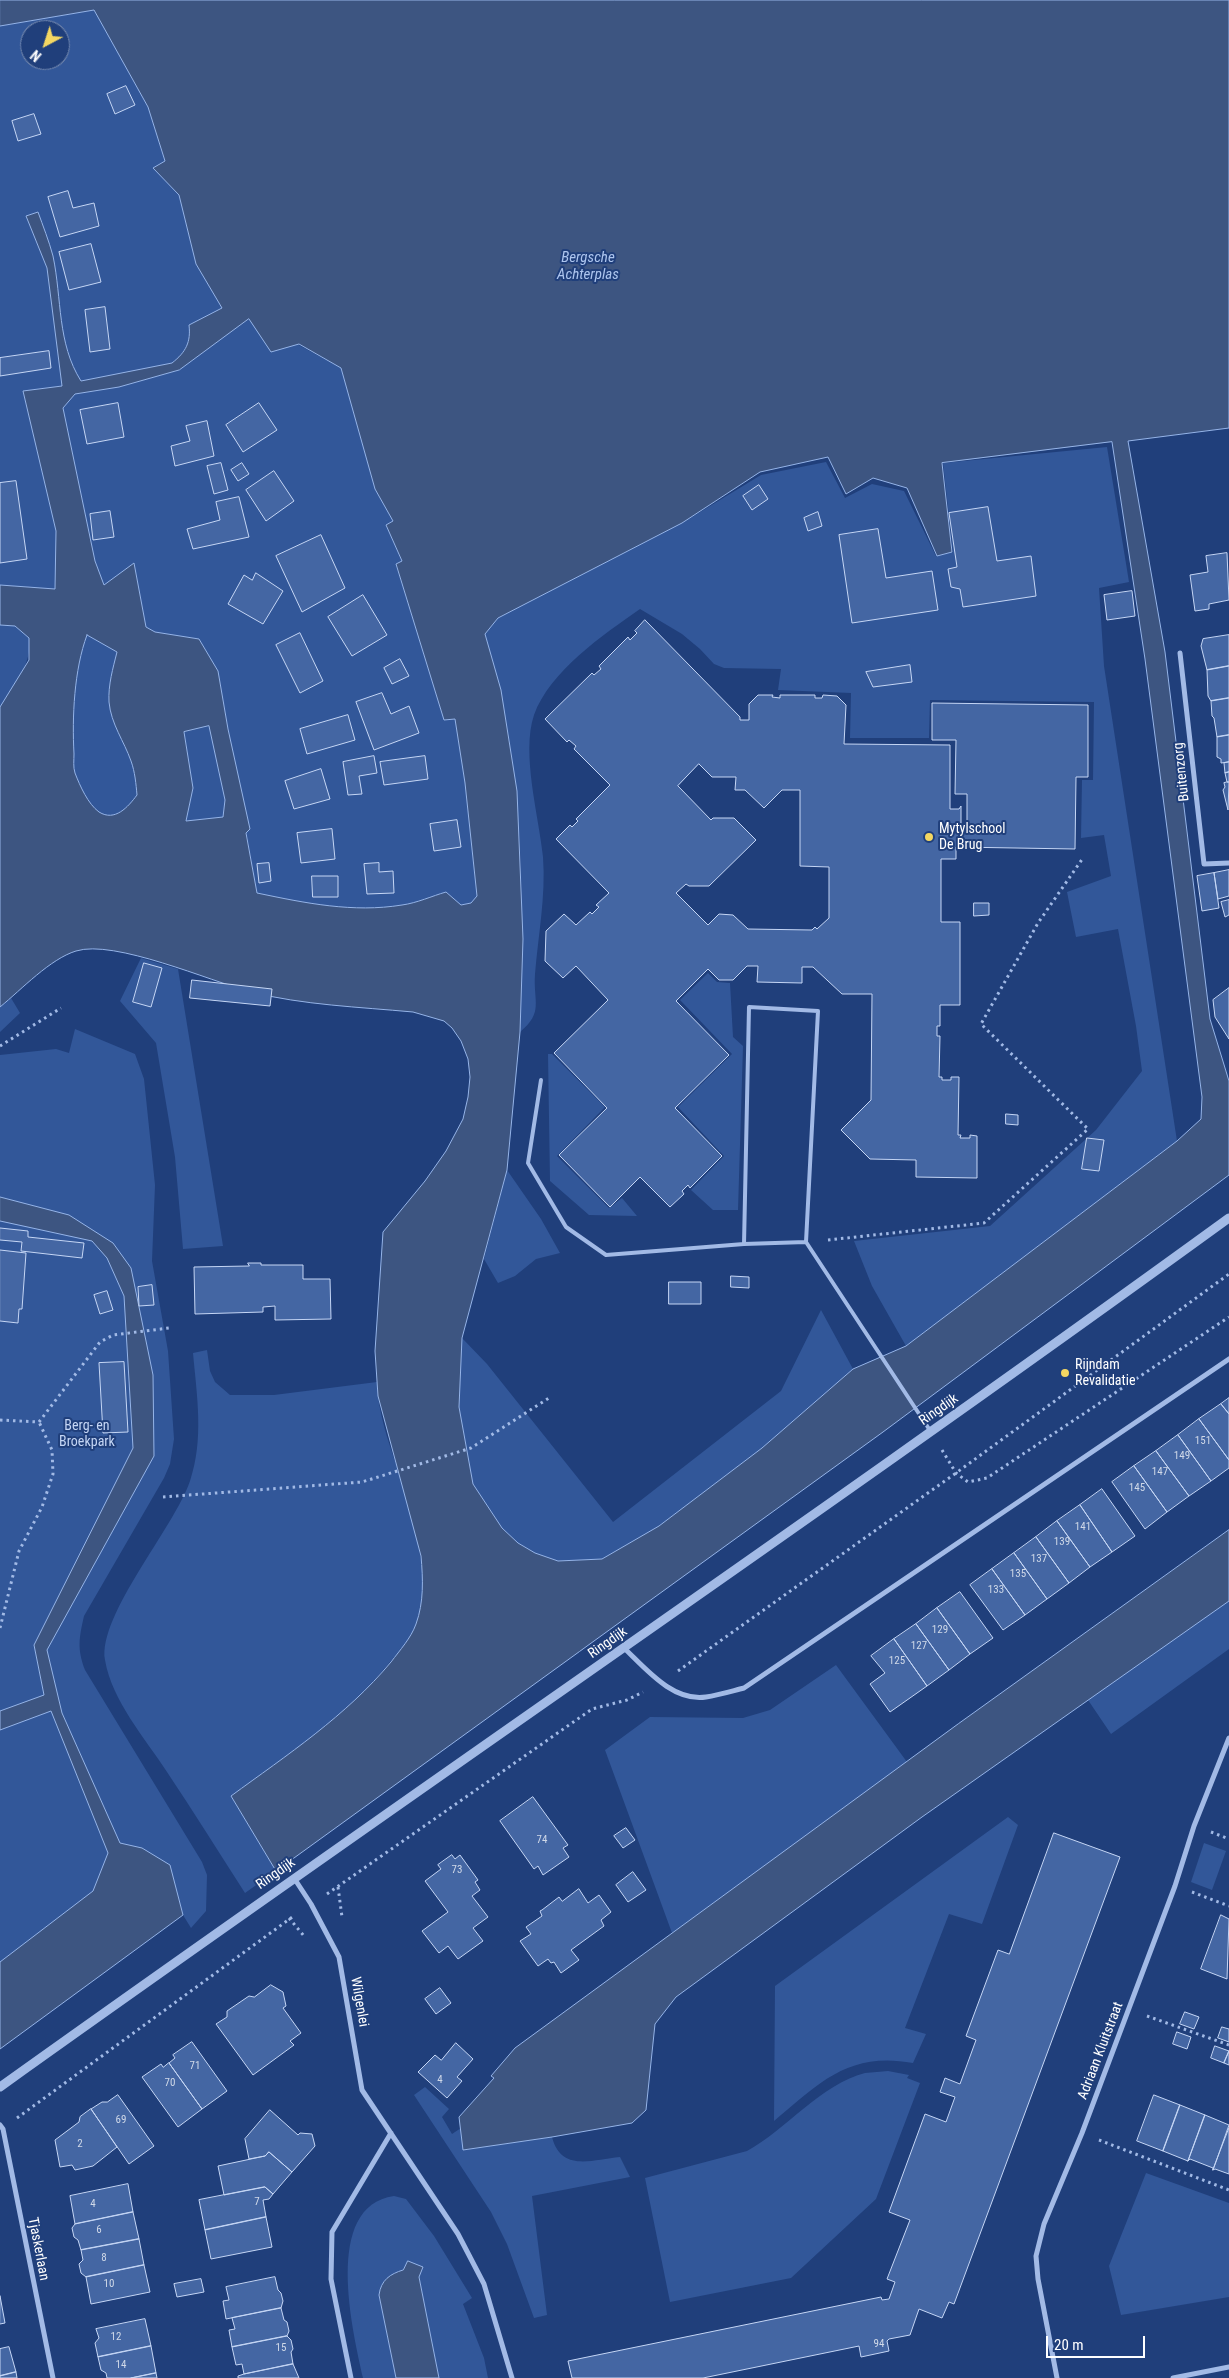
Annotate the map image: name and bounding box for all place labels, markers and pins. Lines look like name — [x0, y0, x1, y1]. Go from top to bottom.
place label: Mytylschool De Brug — [939, 821, 1005, 854]
marker: Mytylschool De Brug — [923, 831, 935, 843]
place label: Rijndam Revalidatie — [1075, 1357, 1135, 1390]
marker: Rijndam Revalidatie — [1059, 1367, 1071, 1379]

